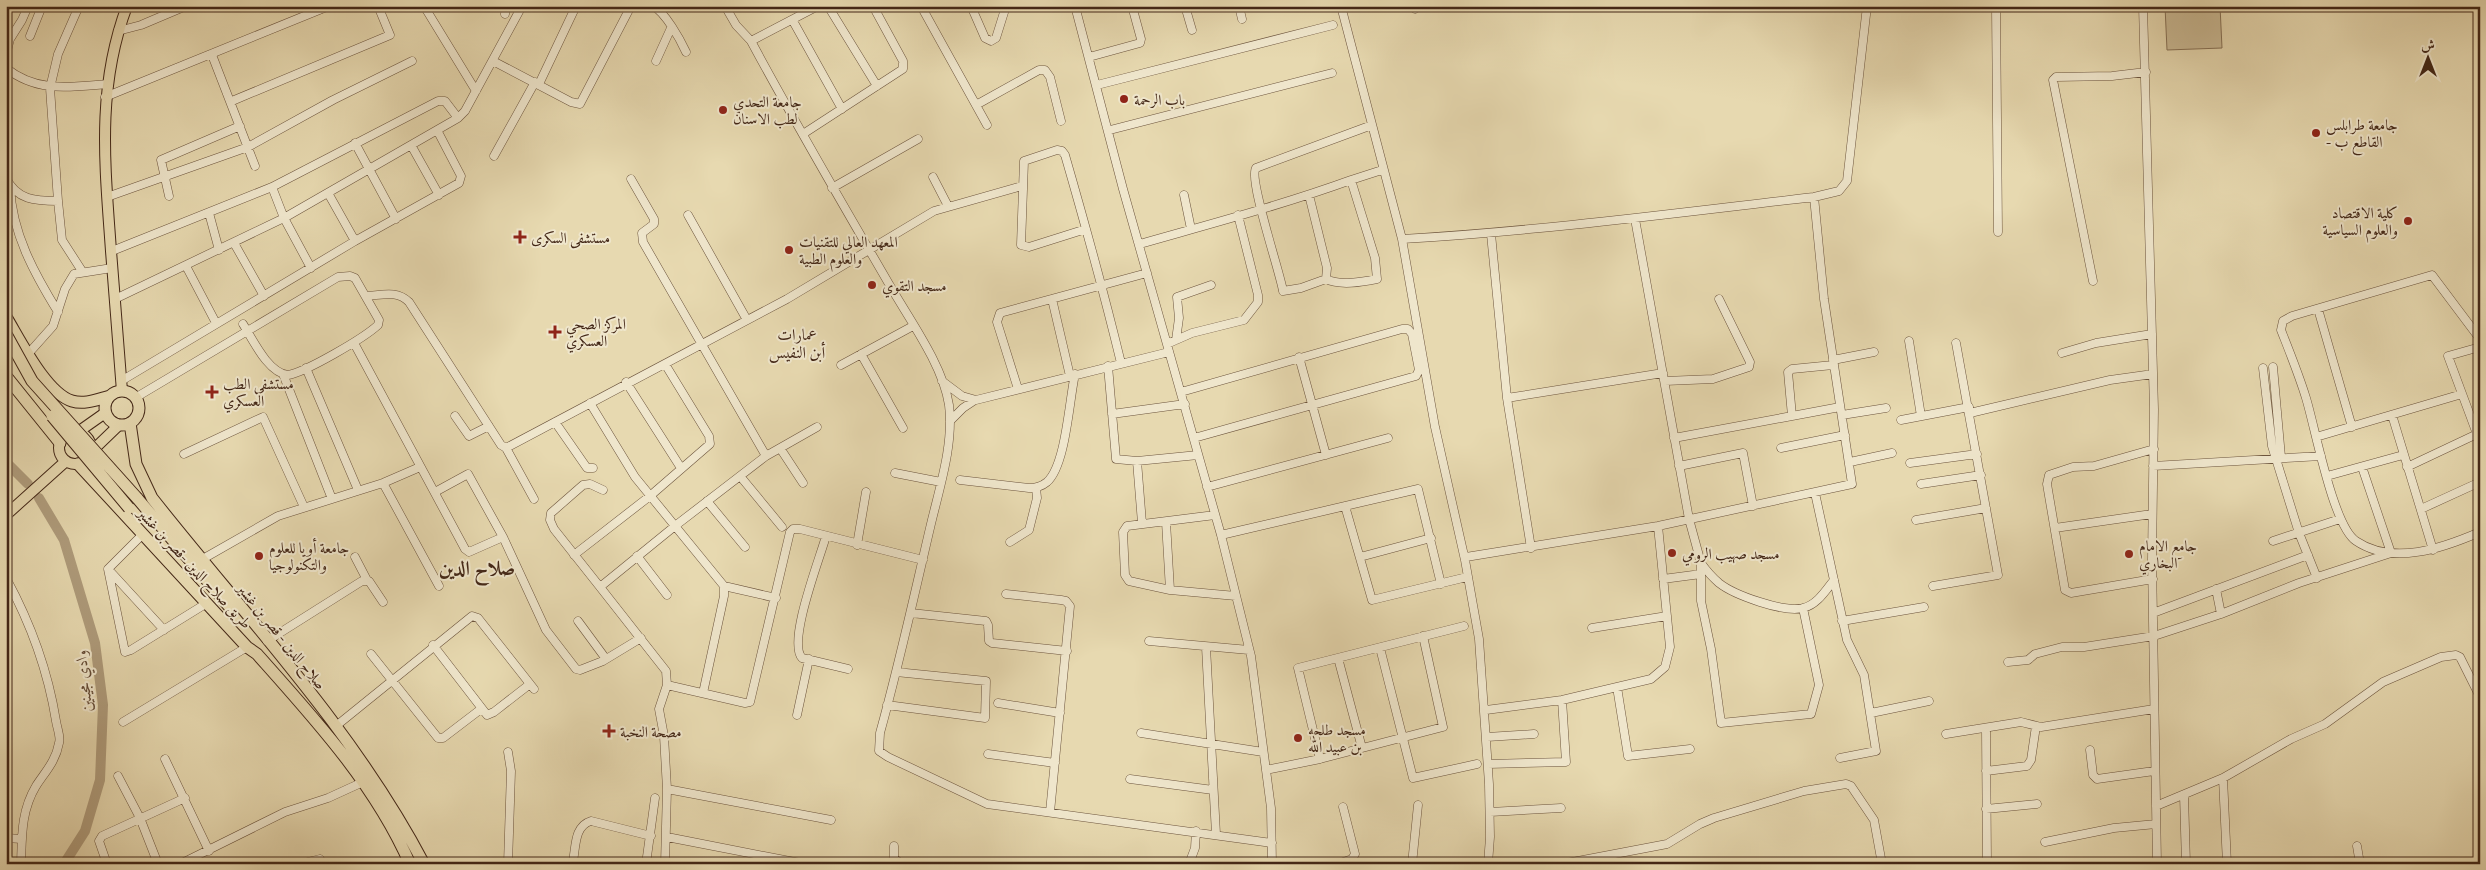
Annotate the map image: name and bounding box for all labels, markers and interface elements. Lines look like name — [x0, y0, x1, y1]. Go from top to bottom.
north arrow — [2404, 32, 2454, 82]
text: ش — [2421, 35, 2435, 55]
place label: باب الرحمة — [1134, 89, 1185, 110]
place label: جامعة التحدي لطب الاسنان — [733, 91, 802, 129]
marker: باب الرحمة — [1118, 93, 1130, 105]
marker: جامعة التحدي لطب الاسنان — [717, 104, 729, 116]
place label: جامعة طرابلس - القاطع ب — [2326, 114, 2398, 156]
marker: جامعة طرابلس - القاطع ب — [2310, 127, 2322, 139]
place label: كلية الاقتصاد والعلوم السياسية — [2323, 202, 2398, 243]
marker: كلية الاقتصاد والعلوم السياسية — [2402, 215, 2414, 227]
place label: مستشفى السكرى — [531, 227, 610, 249]
marker: مستشفى السكرى — [513, 230, 527, 244]
place label: المعهد العالي للتقنيات والعلوم الطبية — [799, 231, 898, 272]
marker: المعهد العالي للتقنيات والعلوم الطبية — [783, 244, 795, 256]
place label: مسجد التقوي — [882, 275, 947, 298]
marker: مسجد التقوي — [866, 279, 878, 291]
place label: المركز الصحي العسكري — [566, 313, 626, 353]
district label: عمارات أبن النفيس — [769, 322, 826, 364]
marker: المركز الصحي العسكري — [548, 325, 562, 339]
place label: مستشفي الطب العسكري — [223, 373, 294, 413]
marker: مستشفي الطب العسكري — [205, 385, 219, 399]
street label: طريق صلاح الدين -قصر بن غشير — [130, 501, 257, 635]
place label: جامع الامام البخاري — [2139, 535, 2197, 575]
place label: جامعة أويا للعلوم والتكنولوجيا — [269, 537, 349, 575]
place label: مسجد صهيب الرومي — [1682, 543, 1780, 566]
marker: مسجد صهيب الرومي — [1666, 547, 1678, 559]
marker: جامع الامام البخاري — [2123, 548, 2135, 560]
marker: جامعة أويا للعلوم والتكنولوجيا — [253, 550, 265, 562]
district label: صلاح الدين — [439, 553, 515, 587]
street label: صلاح الدين - قصر بن غشير — [229, 577, 331, 695]
water label: وادي مجينين — [68, 649, 99, 713]
place label: مسجد طلحه بن عبيد الله — [1308, 719, 1366, 757]
place label: مصحة النخبة — [620, 721, 682, 742]
marker: مصحة النخبة — [602, 724, 616, 738]
marker: مسجد طلحه بن عبيد الله — [1292, 732, 1304, 744]

